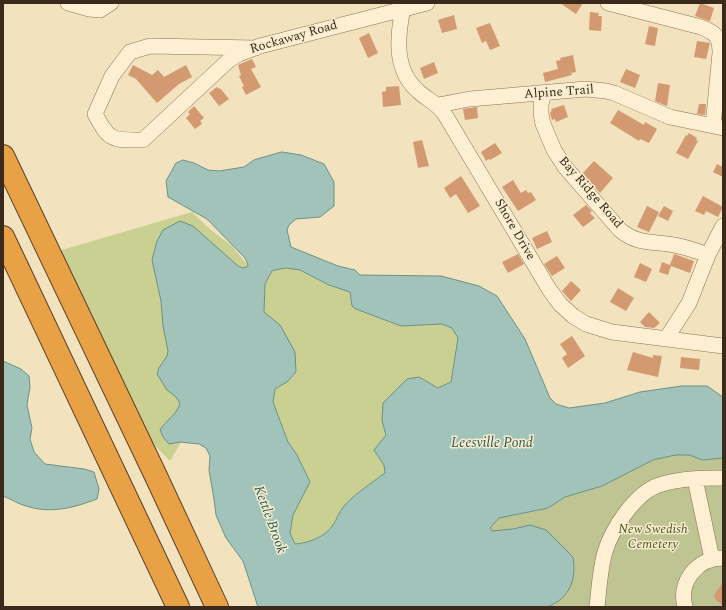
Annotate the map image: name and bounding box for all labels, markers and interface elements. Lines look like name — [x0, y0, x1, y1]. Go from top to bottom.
street label: Rockaway Road — [249, 18, 339, 58]
street label: Alpine Trail — [524, 83, 594, 103]
street label: Bay Ridge Road — [555, 154, 625, 232]
street label: Shore Drive — [490, 197, 538, 263]
water label: Leesville Pond — [451, 436, 533, 452]
water label: Kettle Brook — [249, 484, 289, 556]
park label: New Swedish Cemetery — [618, 522, 688, 553]

